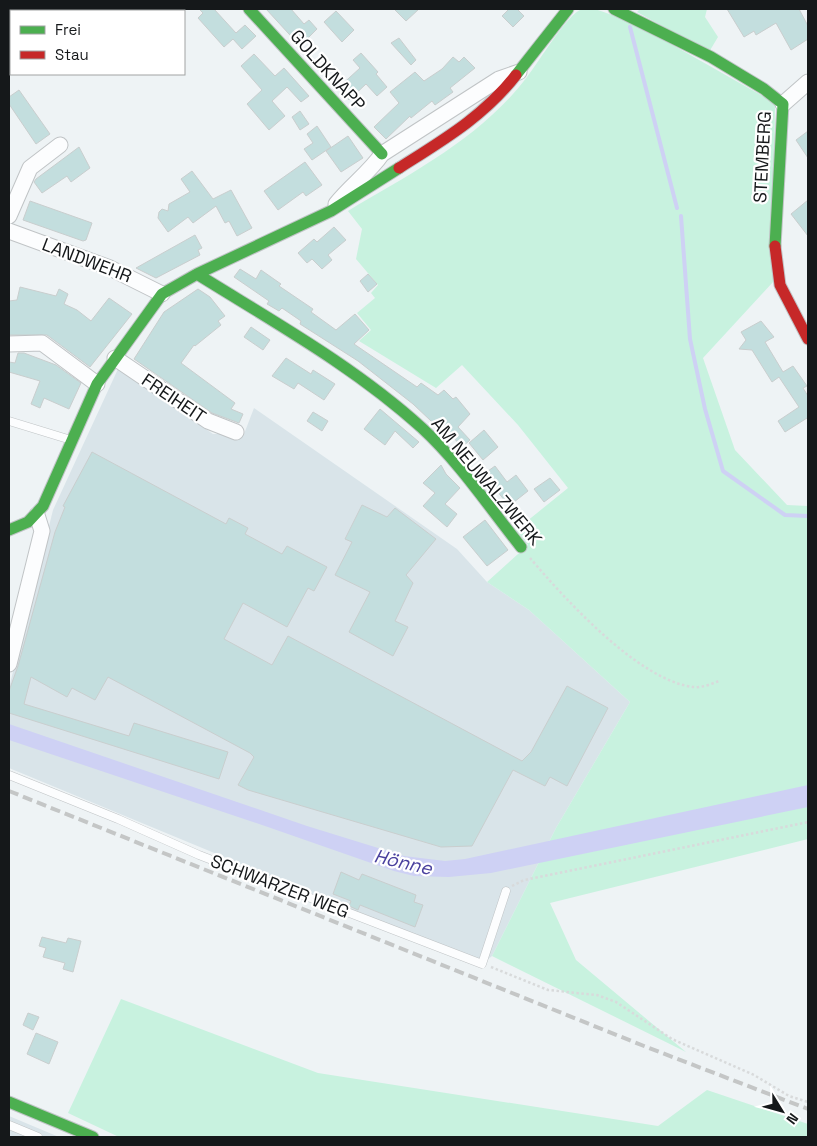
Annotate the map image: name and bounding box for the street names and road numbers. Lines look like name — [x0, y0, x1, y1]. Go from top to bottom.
street label: GOLDKNAPP — [285, 25, 371, 116]
street label: STEMBERG — [748, 110, 776, 204]
street label: LANDWEHR — [39, 232, 135, 288]
street label: FREIHEIT — [138, 368, 211, 428]
street label: AM NEUWALZWERK — [427, 412, 547, 550]
street label: SCHWARZER WEG — [207, 849, 353, 923]

